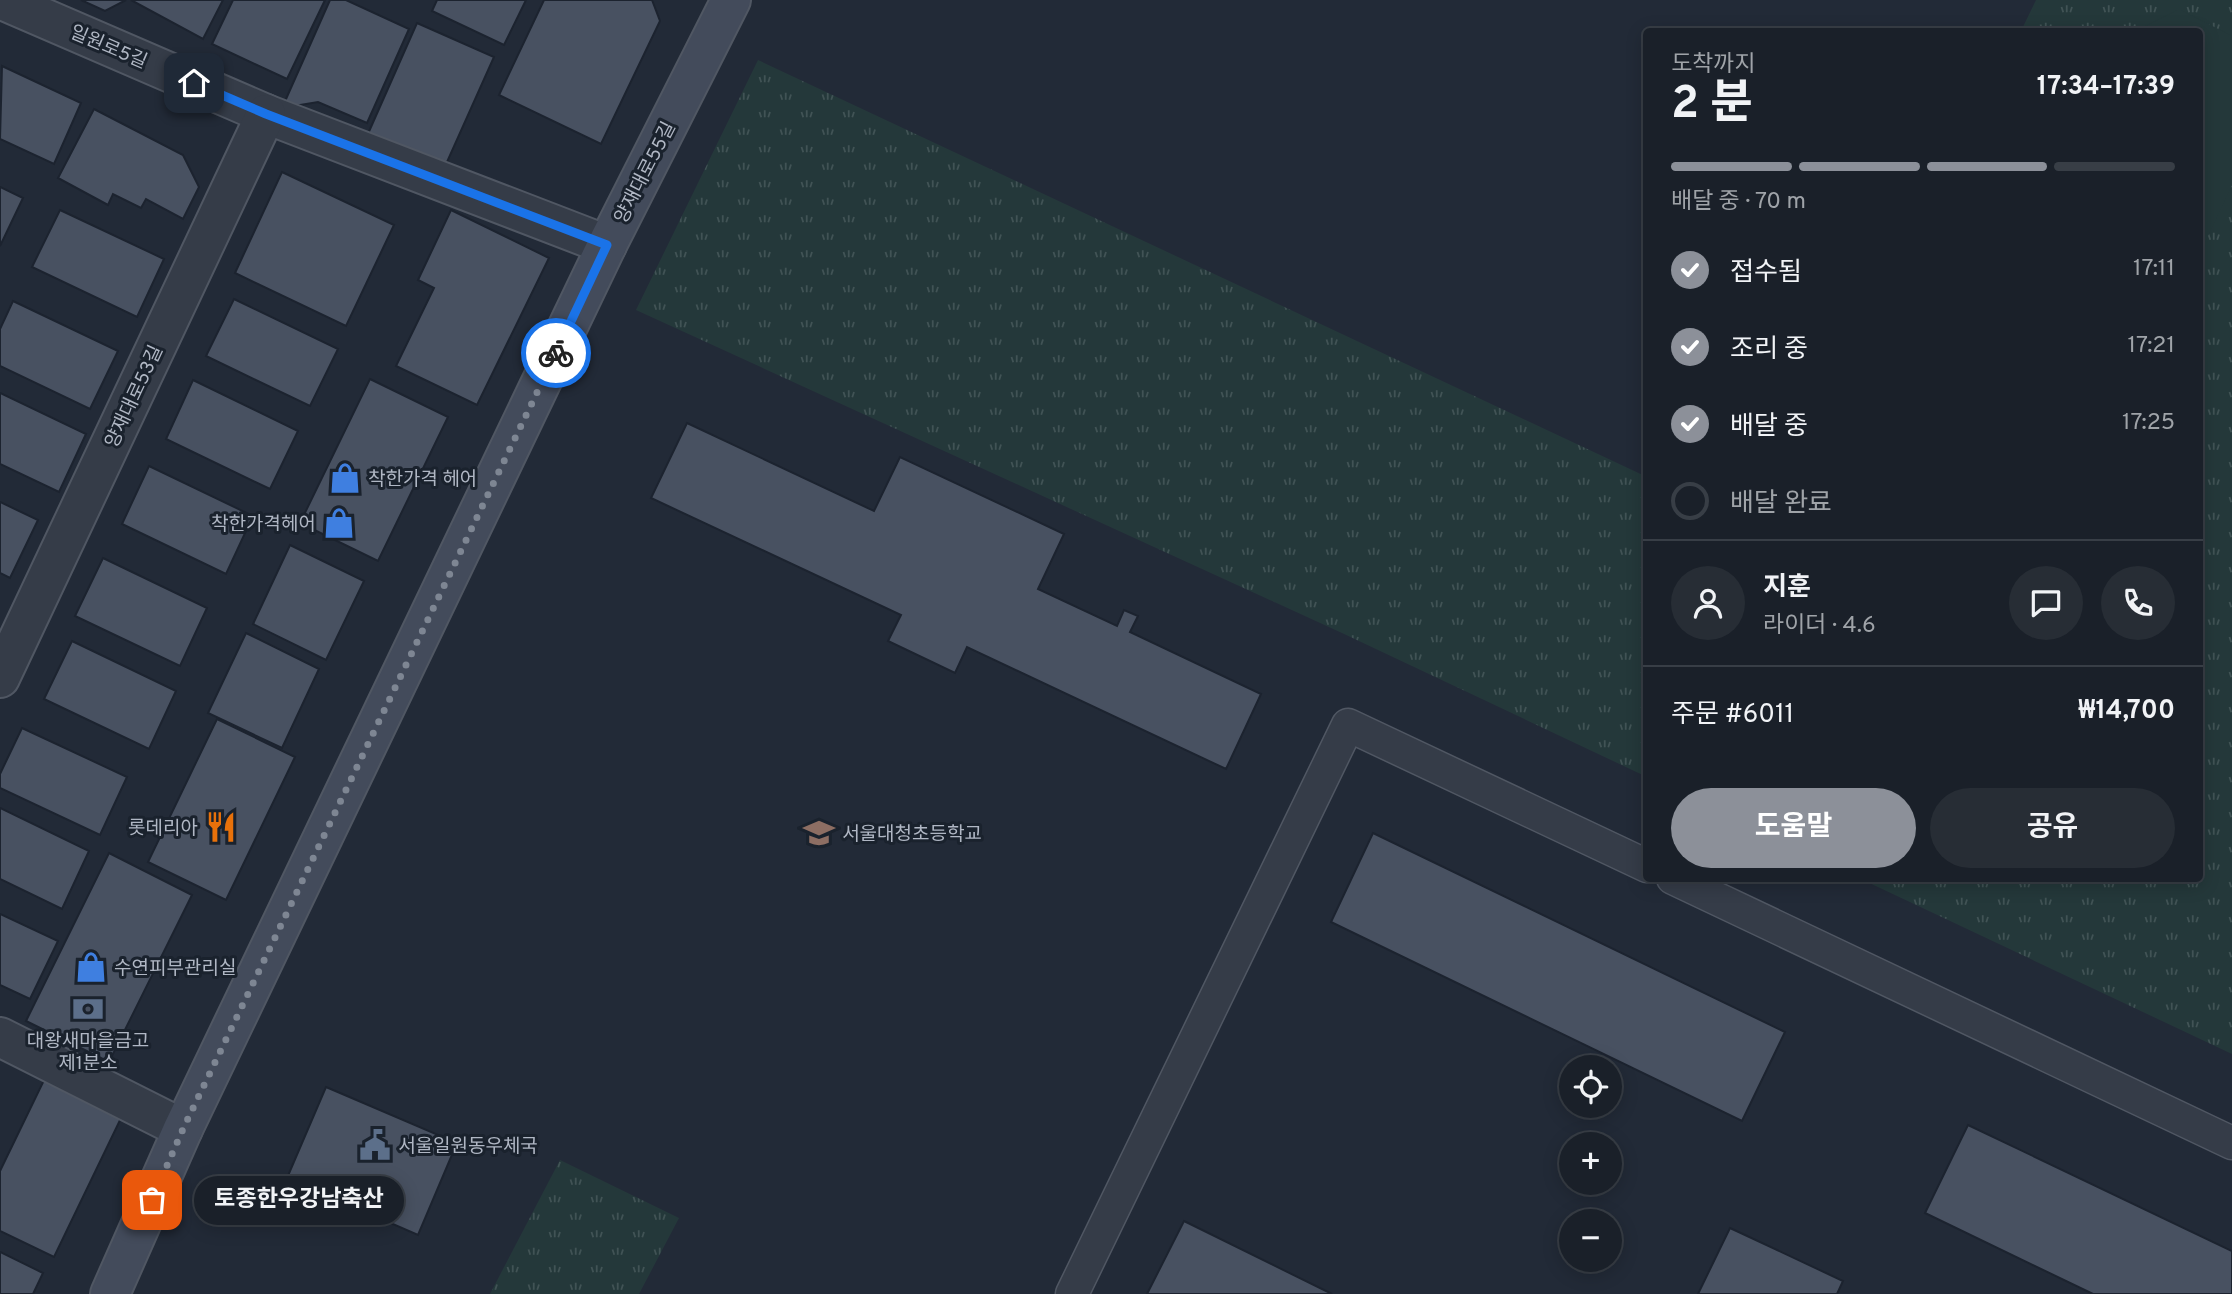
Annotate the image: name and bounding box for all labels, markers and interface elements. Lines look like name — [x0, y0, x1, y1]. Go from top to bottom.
street label: 일원로5길 — [66, 21, 151, 75]
text: 도착까지 — [1671, 51, 1756, 80]
pin — [164, 53, 224, 113]
icon: home — [175, 64, 213, 102]
text: 17:34–17:39 — [2037, 71, 2175, 104]
text: 2 분 — [1671, 76, 1753, 135]
street label: 양재대로55길 — [610, 118, 682, 228]
text: 배달 중 · 70 m — [1671, 188, 1806, 217]
icon: check — [1671, 251, 1709, 289]
text: 17:11 — [2133, 255, 2175, 284]
text: 접수됨 — [1730, 257, 1802, 290]
courier — [521, 318, 591, 388]
icon: check — [1671, 328, 1709, 366]
text: 17:21 — [2128, 332, 2175, 361]
icon: bike — [537, 334, 575, 372]
text: 조리 중 — [1730, 334, 1808, 367]
street label: 양재대로53길 — [101, 342, 169, 452]
icon: check — [1671, 405, 1709, 443]
text: 17:25 — [2122, 409, 2175, 438]
text: 배달 중 — [1730, 411, 1808, 444]
shop icon: 착한가격 헤어 — [328, 461, 362, 495]
place label: 착한가격 헤어 — [368, 468, 477, 492]
text: 배달 완료 — [1730, 488, 1832, 521]
shop icon: 착한가격헤어 — [322, 506, 356, 540]
place label: 착한가격헤어 — [211, 513, 316, 537]
button: person — [1671, 566, 1745, 640]
button: chat — [2009, 566, 2083, 640]
button: phone — [2101, 566, 2175, 640]
text: 지훈 — [1763, 572, 1811, 605]
text: 라이더 · 4.6 — [1763, 612, 1876, 641]
text: ₩14,700 — [2078, 695, 2175, 728]
text: 주문 #6011 — [1671, 699, 1794, 732]
button: 도움말 — [1671, 788, 1916, 868]
button: 공유 — [1930, 788, 2175, 868]
restaurant icon: 롯데리아 — [204, 810, 238, 844]
school or university icon: 서울대청초등학교 — [802, 816, 836, 850]
place label: 롯데리아 — [128, 817, 198, 841]
place label: 서울대청초등학교 — [842, 823, 982, 847]
shop icon: 수연피부관리실 — [74, 950, 108, 984]
place label: 수연피부관리실 — [114, 957, 236, 981]
bank icon: 대왕새마을금고 제1분소 — [71, 992, 105, 1026]
place label: 대왕새마을금고 제1분소 — [27, 1030, 149, 1076]
map controls — [1559, 1055, 1622, 1272]
button: locate — [1559, 1055, 1622, 1118]
public building icon: 서울일원동우체국 — [358, 1128, 392, 1162]
button: + — [1559, 1132, 1622, 1195]
place label: 서울일원동우체국 — [398, 1135, 538, 1159]
pin — [122, 1170, 182, 1230]
callout: 토종한우강남축산 — [194, 1176, 404, 1224]
icon: bag — [133, 1181, 171, 1219]
text: 토종한우강남축산 — [214, 1186, 384, 1215]
button: − — [1559, 1209, 1622, 1272]

